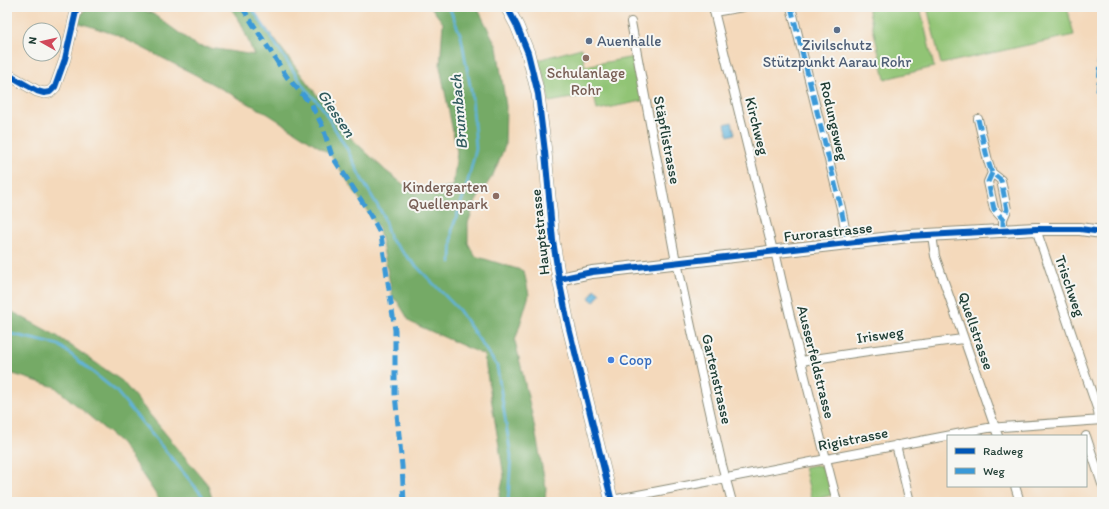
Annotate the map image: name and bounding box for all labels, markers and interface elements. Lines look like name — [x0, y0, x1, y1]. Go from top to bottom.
north arrow — [22, 22, 62, 62]
marker: Zivilschutz Stützpunkt Aarau Rohr — [832, 25, 842, 35]
place label: Auenhalle — [597, 32, 661, 50]
text: N — [26, 36, 40, 45]
marker: Auenhalle — [584, 36, 594, 46]
place label: Zivilschutz Stützpunkt Aarau Rohr — [763, 36, 911, 71]
marker: Schulanlage Rohr — [581, 53, 591, 63]
place label: Schulanlage Rohr — [547, 64, 625, 99]
water label: Brunnbach — [446, 73, 471, 150]
street label: Rodungsweg — [816, 80, 852, 163]
water label: Giessen — [314, 86, 360, 142]
street label: Stäpflistrasse — [650, 94, 684, 186]
street label: Kirchweg — [741, 95, 773, 157]
place label: Kindergarten Quellenpark — [403, 178, 489, 213]
street label: Hauptstrasse — [527, 188, 553, 276]
marker: Kindergarten Quellenpark — [491, 191, 501, 201]
street label: Furorastrasse — [783, 218, 873, 246]
street label: Trischweg — [1051, 253, 1089, 319]
street label: Quellstrasse — [954, 290, 998, 372]
street label: Ausserfeldstrasse — [793, 304, 839, 420]
street label: Irisweg — [855, 323, 905, 347]
street label: Gartenstrasse — [698, 332, 736, 426]
place label: Coop — [619, 351, 652, 369]
marker: Coop — [606, 355, 616, 365]
street label: Rigistrasse — [816, 423, 890, 455]
legend — [947, 435, 1087, 487]
text: Radweg — [983, 444, 1024, 458]
text: Weg — [983, 464, 1006, 478]

